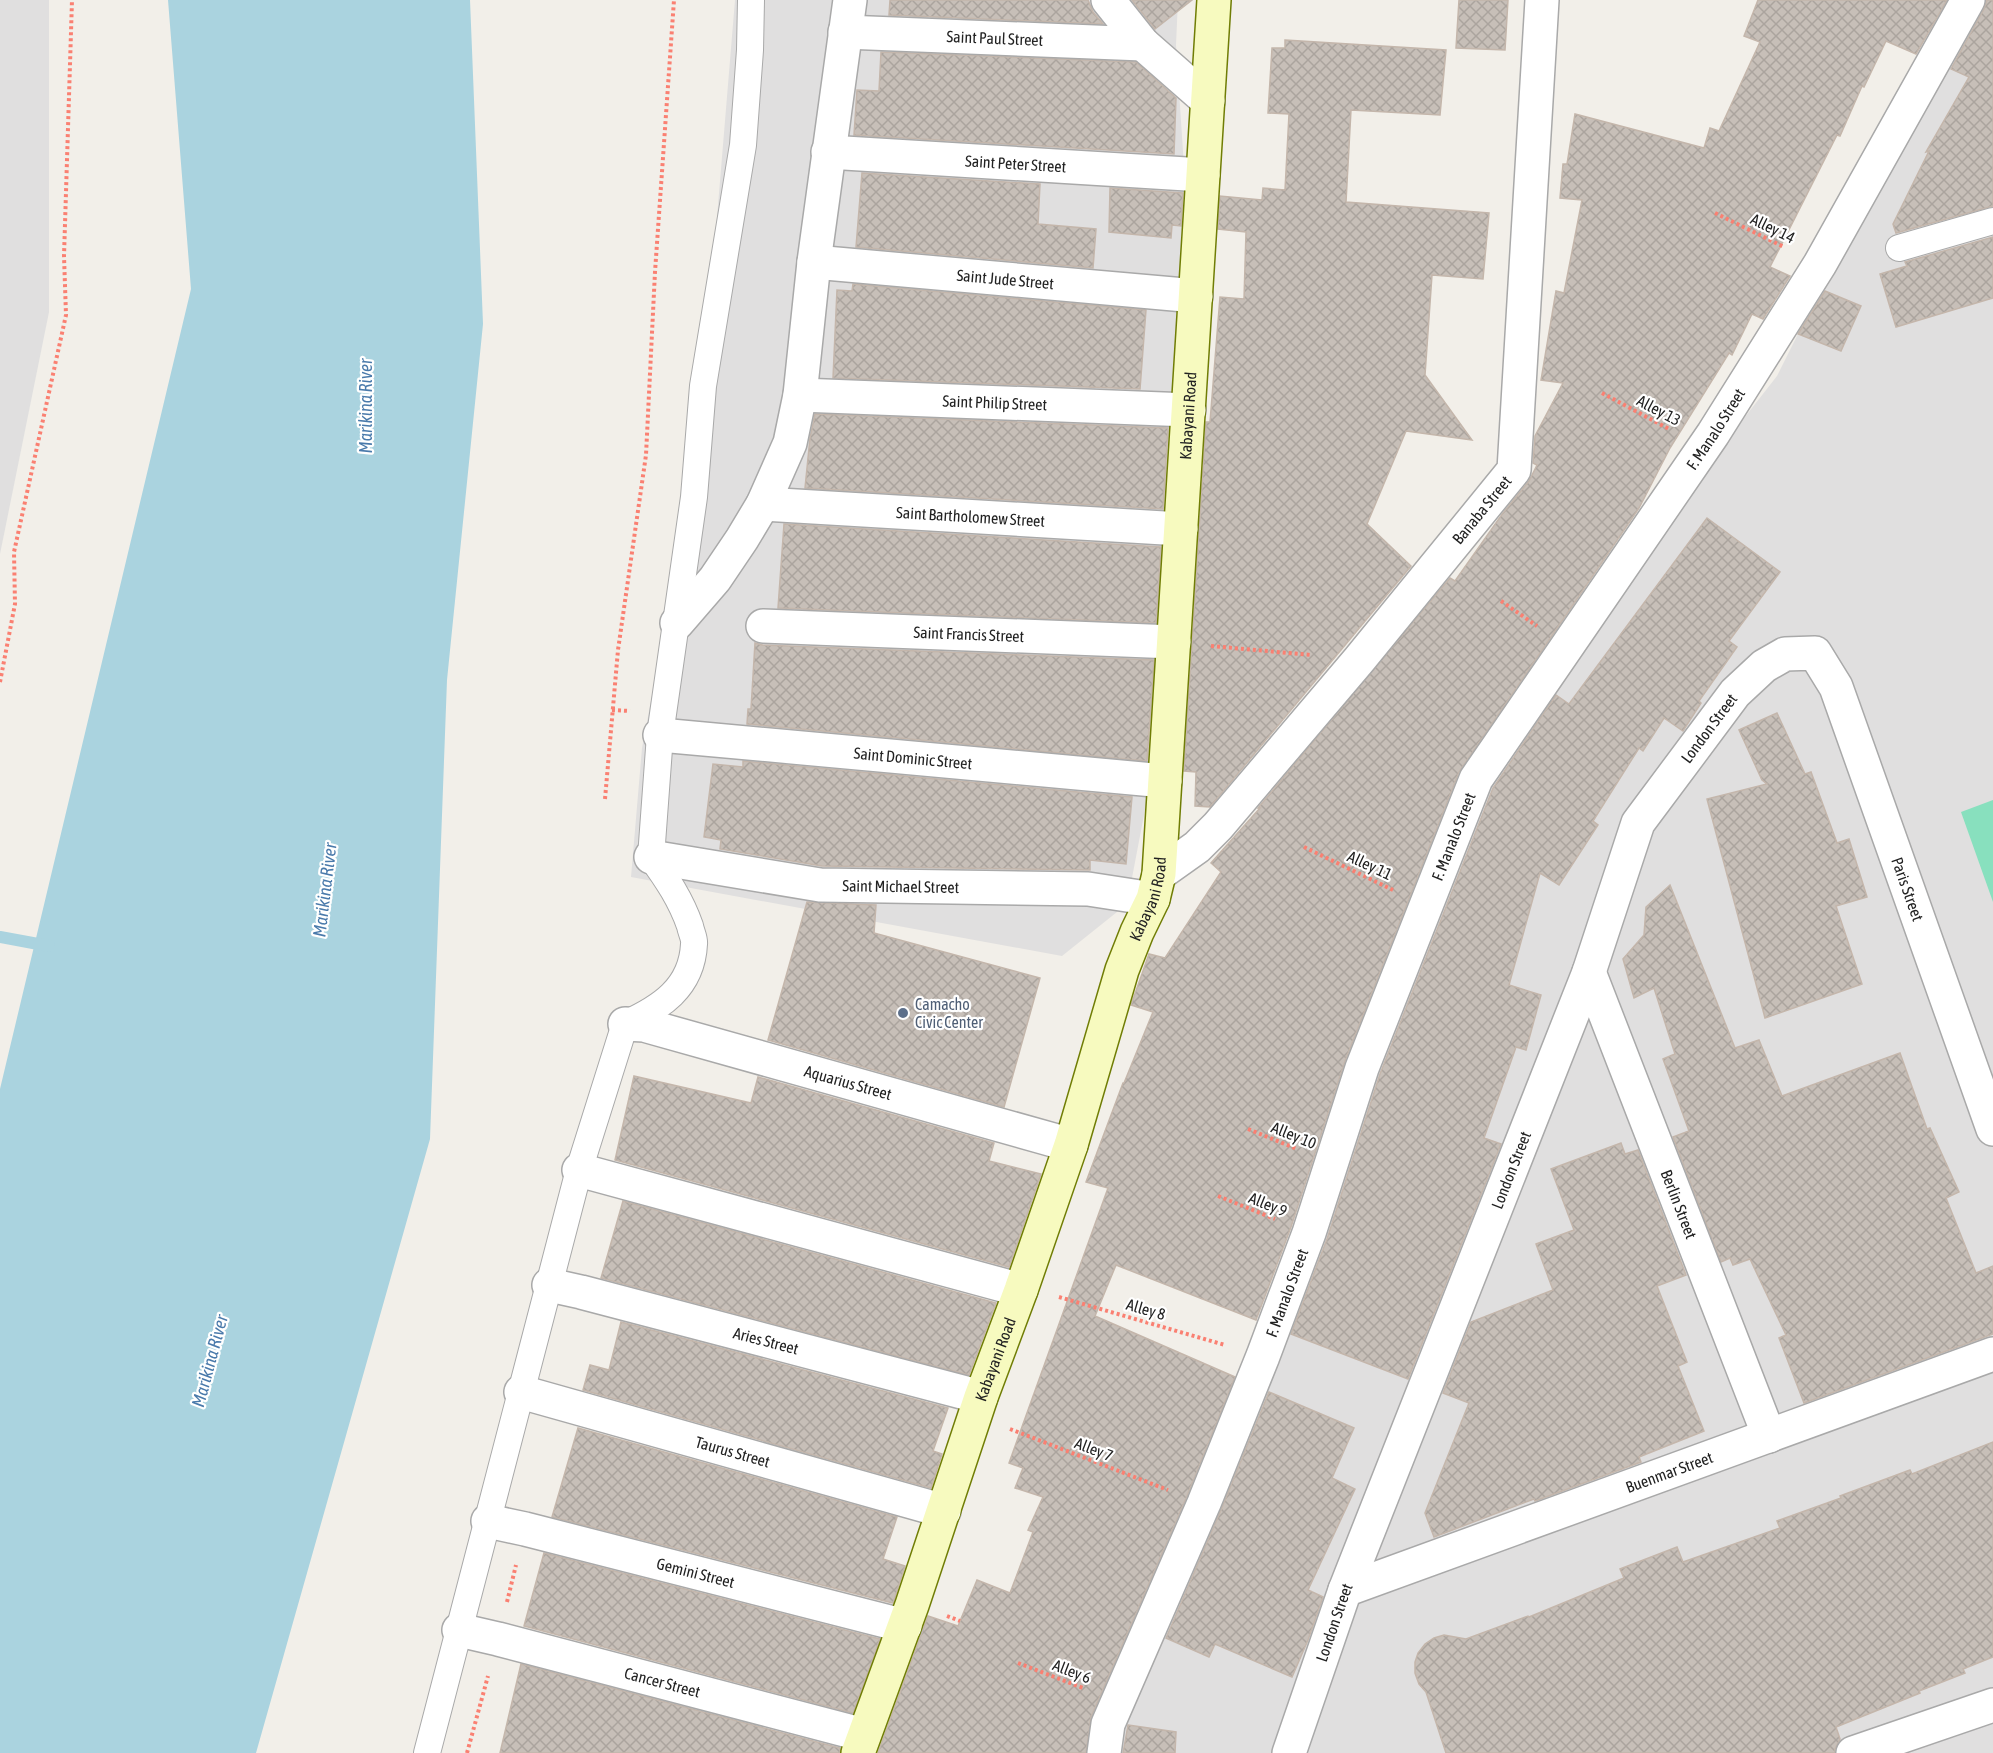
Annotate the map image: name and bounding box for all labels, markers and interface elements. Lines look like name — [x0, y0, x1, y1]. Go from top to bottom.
street label: Saint Paul Street — [946, 27, 1044, 49]
street label: Saint Peter Street — [965, 151, 1067, 176]
street label: Alley 14 — [1747, 210, 1798, 247]
street label: Saint Jude Street — [956, 266, 1055, 292]
water label: Marikina River — [355, 358, 376, 453]
street label: Kabayani Road — [1176, 371, 1200, 460]
street label: F. Manalo Street — [1682, 385, 1749, 473]
street label: Alley 13 — [1634, 391, 1684, 430]
street label: Saint Philip Street — [942, 392, 1048, 414]
street label: Banaba Street — [1448, 472, 1515, 547]
street label: Saint Bartholomew Street — [896, 503, 1046, 530]
street label: Saint Francis Street — [913, 623, 1025, 645]
street label: London Street — [1677, 690, 1741, 766]
street label: Saint Dominic Street — [853, 744, 973, 772]
street label: F. Manalo Street — [1428, 790, 1479, 883]
water label: Marikina River — [308, 841, 341, 938]
street label: Alley 11 — [1344, 847, 1395, 884]
street label: Paris Street — [1888, 855, 1927, 924]
street label: Kabayani Road — [1126, 856, 1169, 943]
street label: Saint Michael Street — [842, 876, 960, 896]
place label: Camacho Civic Center — [915, 995, 983, 1031]
marker: Camacho Civic Center — [896, 1006, 910, 1020]
street label: Aquarius Street — [802, 1062, 894, 1103]
street label: Alley 10 — [1268, 1118, 1319, 1153]
street label: London Street — [1487, 1128, 1534, 1211]
street label: Berlin Street — [1658, 1167, 1701, 1242]
street label: Alley 9 — [1246, 1188, 1290, 1221]
street label: F. Manalo Street — [1262, 1246, 1311, 1340]
street label: Alley 8 — [1124, 1295, 1168, 1324]
water label: Marikina River — [187, 1312, 232, 1409]
street label: Kabayani Road — [971, 1315, 1019, 1403]
street label: Aries Street — [732, 1323, 801, 1358]
street label: Taurus Street — [693, 1433, 772, 1471]
street label: Alley 7 — [1072, 1434, 1116, 1465]
street label: Buenmar Street — [1623, 1448, 1716, 1496]
street label: Gemini Street — [655, 1554, 737, 1591]
street label: London Street — [1312, 1580, 1356, 1664]
street label: Alley 6 — [1050, 1656, 1094, 1687]
street label: Cancer Street — [623, 1664, 703, 1701]

